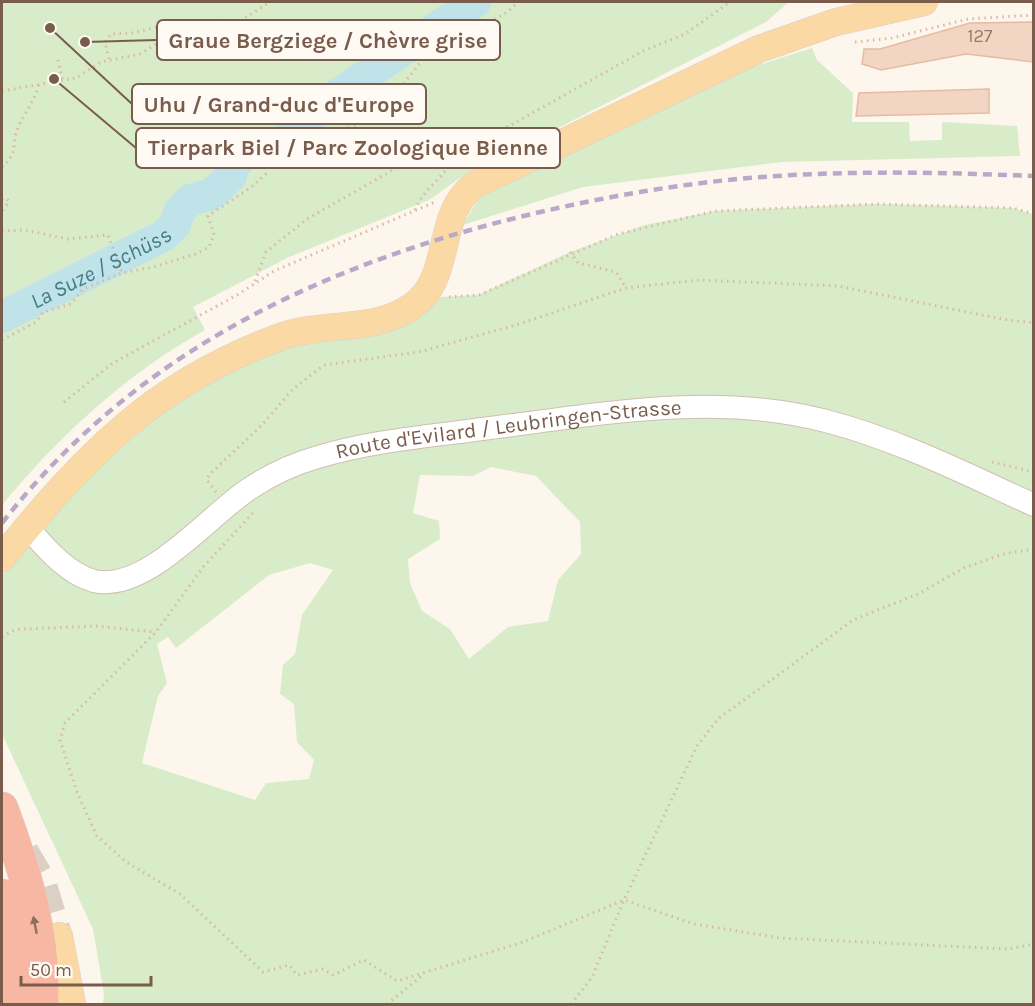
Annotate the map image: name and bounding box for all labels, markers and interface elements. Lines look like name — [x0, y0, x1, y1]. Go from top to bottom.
callout: Graue Bergziege / Chèvre grise — [157, 20, 500, 60]
house number: 127 — [968, 25, 993, 47]
text: Graue Bergziege / Chèvre grise — [169, 28, 487, 54]
callout: Uhu / Grand-duc d'Europe — [132, 84, 426, 124]
text: Uhu / Grand-duc d'Europe — [144, 92, 414, 118]
callout: Tierpark Biel / Parc Zoologique Bienne — [136, 128, 560, 168]
text: Tierpark Biel / Parc Zoologique Bienne — [148, 135, 548, 161]
water label: La Suze / Schüss — [26, 223, 177, 315]
street label: Route d'Evilard / Leubringen-Strasse — [333, 395, 682, 464]
one-way arrow — [30, 916, 39, 935]
scale bar — [21, 949, 152, 987]
text: 50 m — [30, 959, 72, 981]

